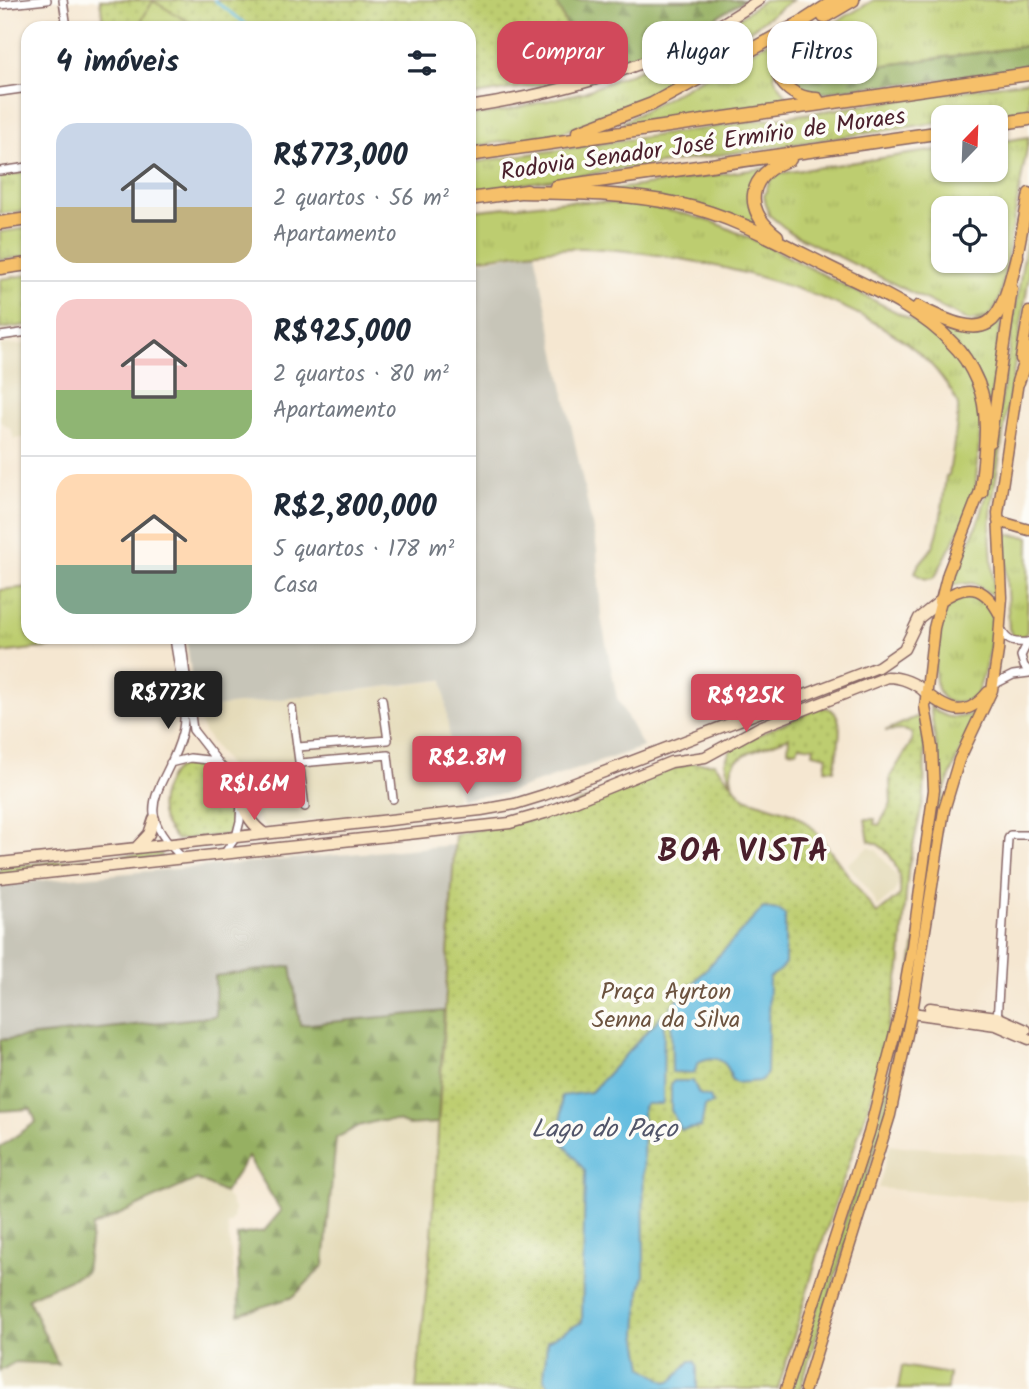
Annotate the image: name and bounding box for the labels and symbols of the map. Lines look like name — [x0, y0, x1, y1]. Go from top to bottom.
street label: Rodovia Senador José Ermírio de Moraes — [498, 97, 908, 193]
north arrow — [931, 105, 1008, 182]
pin: R$773K — [111, 672, 225, 731]
pin: R$925K — [689, 674, 803, 734]
pin: R$2.8M — [410, 736, 524, 796]
pin: R$1.6M — [197, 762, 311, 822]
district label: BOA VISTA — [658, 827, 830, 878]
park label: Praça Ayrton Senna da Silva — [592, 973, 740, 1040]
water label: Lago do Paço — [531, 1109, 679, 1151]

